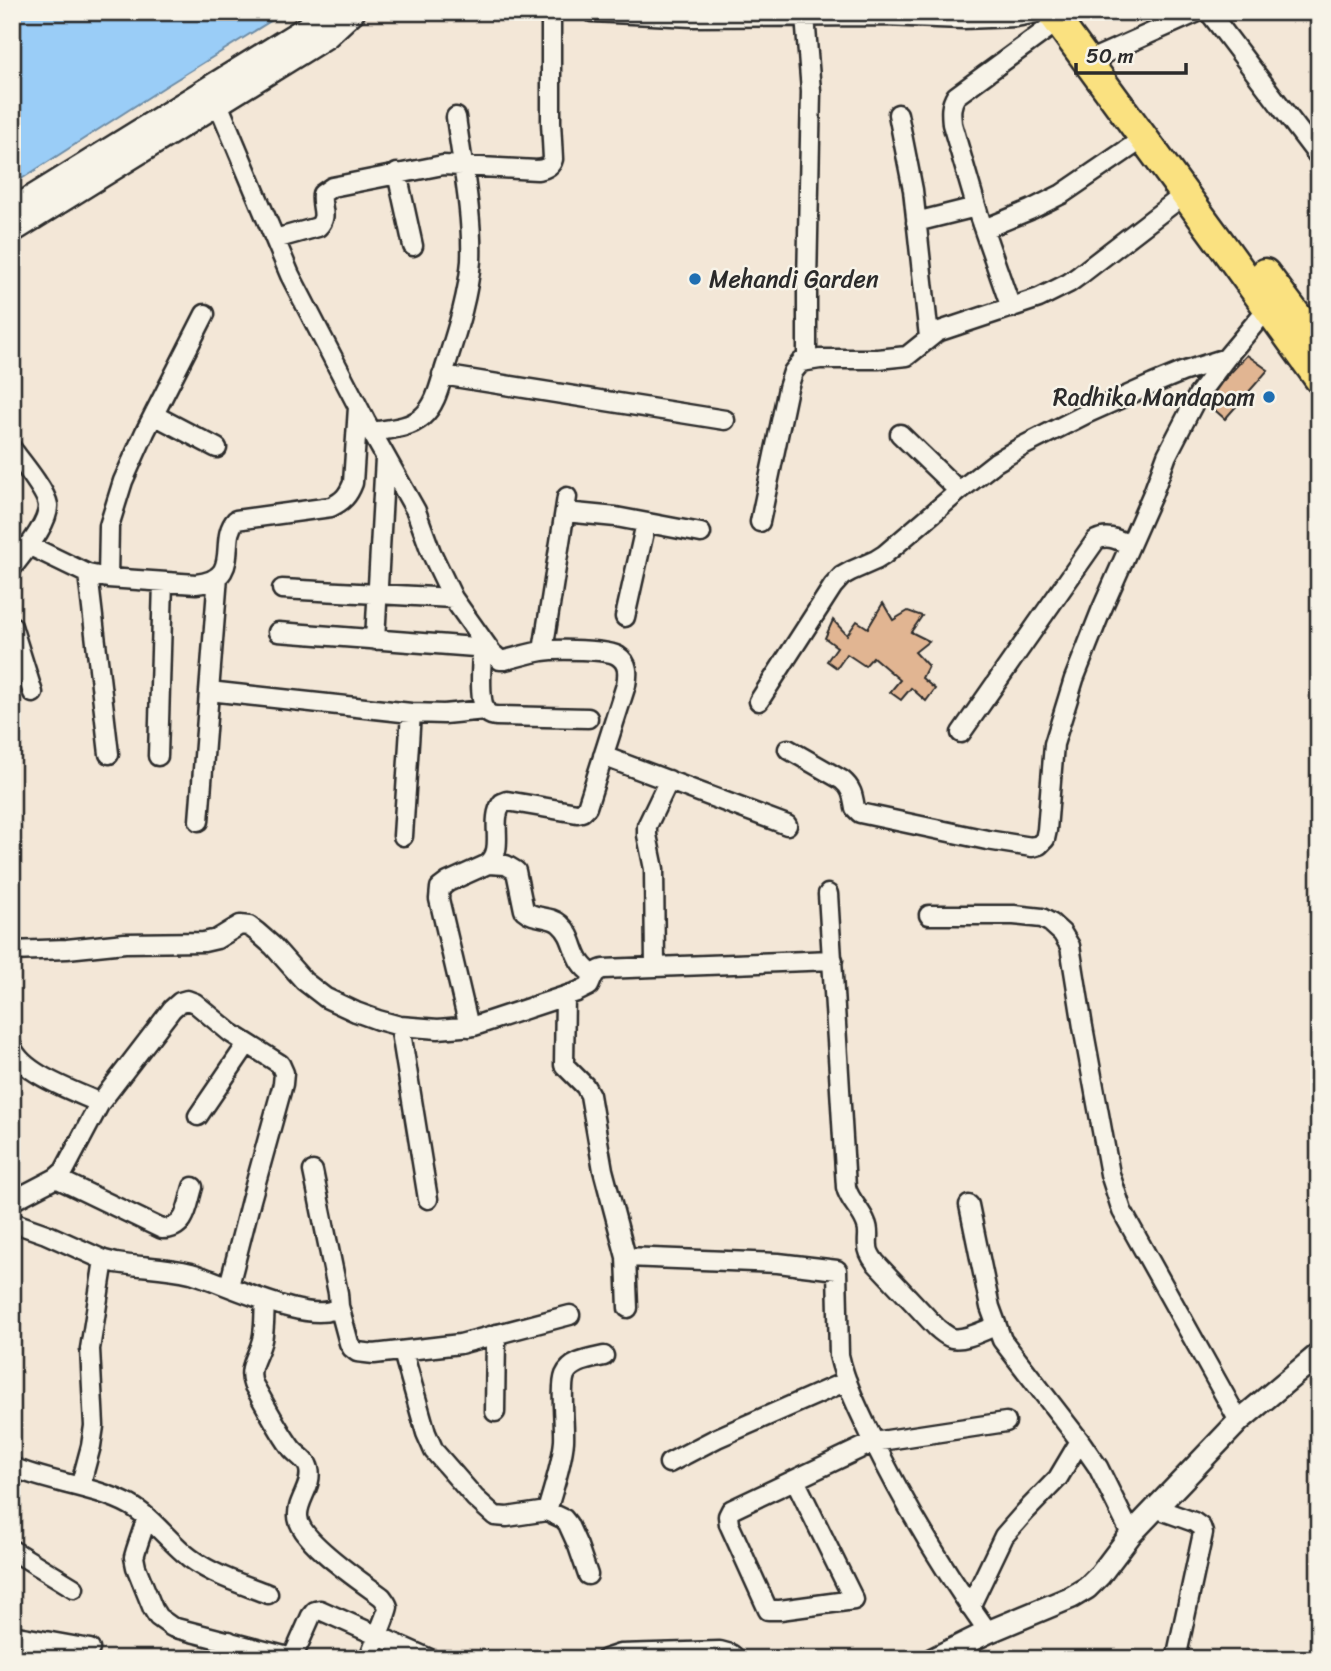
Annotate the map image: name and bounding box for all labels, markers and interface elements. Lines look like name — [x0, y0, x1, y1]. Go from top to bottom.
scale bar — [1076, 32, 1186, 76]
text: 50 m — [1086, 37, 1134, 75]
place label: Mehandi Garden — [709, 258, 879, 300]
marker: Mehandi Garden — [687, 271, 703, 287]
place label: Radhika Mandapam — [1053, 376, 1255, 418]
marker: Radhika Mandapam — [1261, 389, 1277, 405]

